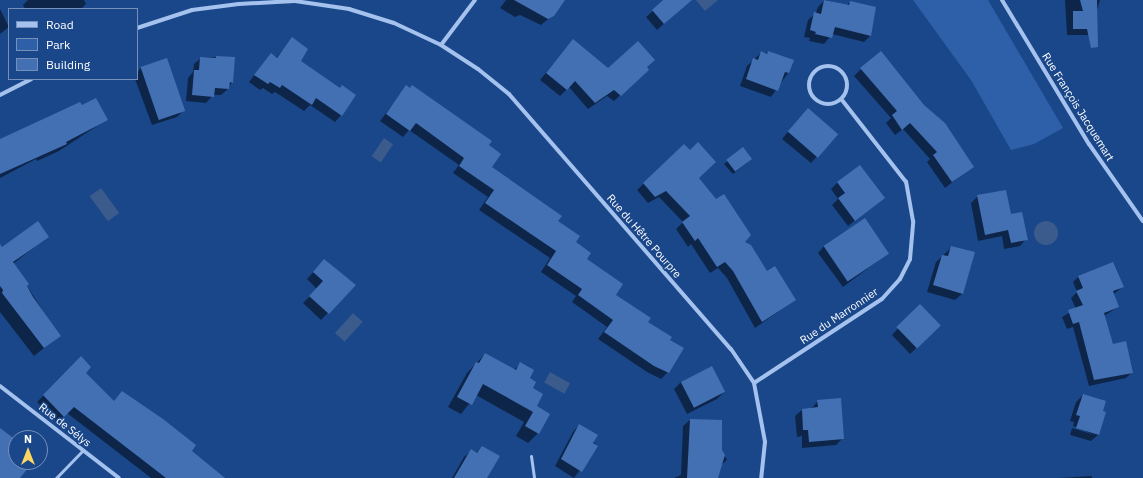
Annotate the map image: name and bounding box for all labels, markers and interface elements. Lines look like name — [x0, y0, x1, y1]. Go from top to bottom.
legend — [8, 8, 138, 80]
text: Road — [46, 17, 74, 32]
text: Park — [46, 37, 70, 52]
street label: Rue François Jacquemart — [1039, 50, 1117, 164]
text: Building — [46, 57, 90, 72]
street label: Rue du Hêtre Pourpre — [604, 191, 684, 281]
street label: Rue du Marronnier — [797, 285, 881, 347]
street label: Rue de Sélys — [36, 400, 94, 450]
north arrow — [8, 430, 48, 470]
text: N — [24, 432, 32, 446]

